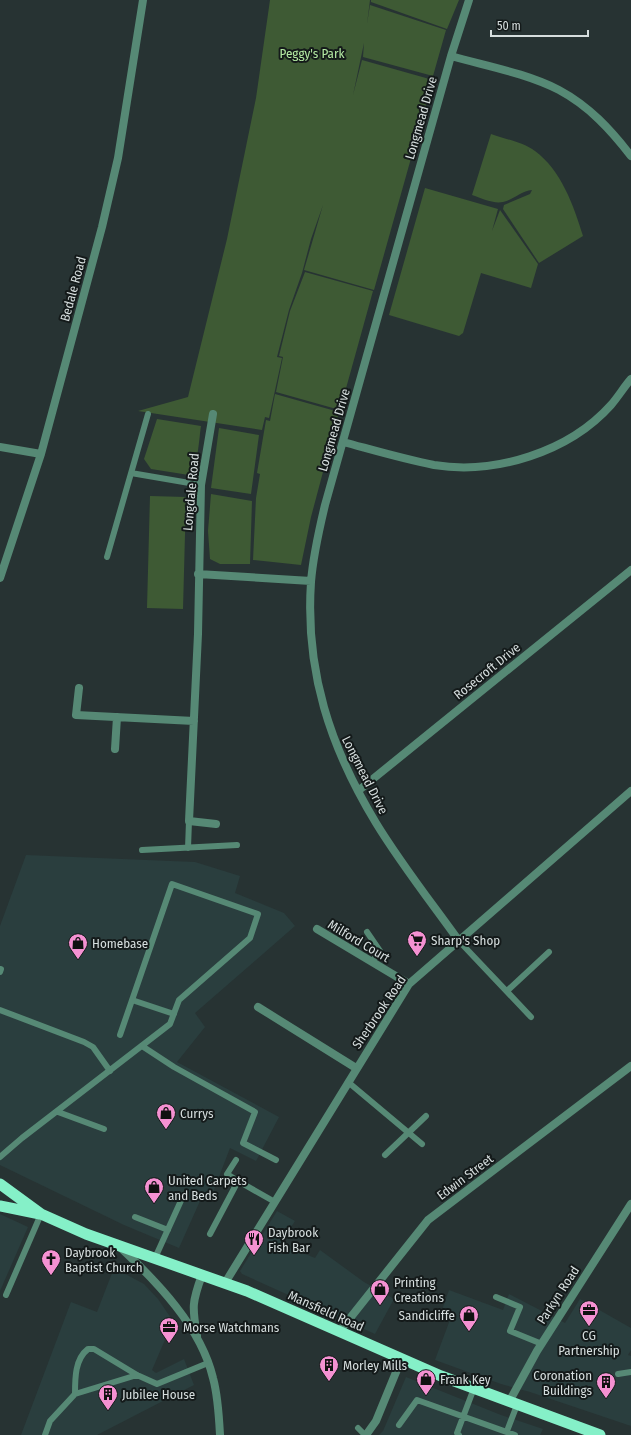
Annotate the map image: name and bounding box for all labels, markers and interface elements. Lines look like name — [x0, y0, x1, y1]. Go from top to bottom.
scale bar — [491, 12, 588, 38]
text: 50 m — [497, 19, 521, 33]
park label: Peggy's Park — [279, 46, 345, 61]
street label: Longmead Drive — [402, 75, 440, 161]
street label: Bedale Road — [57, 255, 89, 323]
street label: Longmead Drive — [315, 387, 353, 473]
street label: Longdale Road — [180, 452, 202, 532]
street label: Rosecroft Drive — [451, 640, 523, 702]
street label: Longmead Drive — [339, 734, 391, 816]
street label: Milford Court — [325, 917, 393, 966]
supermarket icon: Sharp's Shop — [406, 929, 428, 957]
shop icon: Homebase — [67, 932, 89, 960]
place label: Sharp's Shop — [431, 933, 500, 948]
place label: Homebase — [92, 936, 148, 951]
street label: Sherbrook Road — [349, 973, 409, 1051]
shop icon: Currys — [155, 1102, 177, 1130]
place label: Currys — [180, 1106, 214, 1121]
street label: Edwin Street — [434, 1151, 497, 1203]
place label: United Carpets and Beds — [168, 1173, 247, 1203]
shop icon: United Carpets and Beds — [143, 1176, 165, 1204]
place label: Daybrook Fish Bar — [268, 1225, 319, 1255]
restaurant icon: Daybrook Fish Bar — [243, 1228, 265, 1256]
place label: Daybrook Baptist Church — [65, 1245, 143, 1275]
church icon: Daybrook Baptist Church — [40, 1248, 62, 1276]
street label: Parkyn Road — [534, 1263, 582, 1327]
place label: Printing Creations — [394, 1275, 444, 1305]
shop icon: Printing Creations — [369, 1278, 391, 1306]
street label: Mansfield Road — [286, 1288, 366, 1334]
office icon: CG Partnership — [578, 1299, 600, 1327]
shop icon: Sandicliffe — [458, 1304, 480, 1332]
place label: Sandicliffe — [399, 1308, 455, 1323]
office icon: Morse Watchmans — [158, 1316, 180, 1344]
place label: Morse Watchmans — [183, 1320, 280, 1335]
place label: CG Partnership — [558, 1328, 620, 1358]
building icon: Morley Mills — [318, 1354, 340, 1382]
place label: Morley Mills — [343, 1358, 408, 1373]
shop icon: Frank Key — [415, 1368, 437, 1396]
place label: Coronation Buildings — [533, 1368, 592, 1398]
building icon: Coronation Buildings — [595, 1371, 617, 1399]
place label: Frank Key — [440, 1372, 491, 1387]
building icon: Jubilee House — [97, 1383, 119, 1411]
place label: Jubilee House — [122, 1387, 195, 1402]

